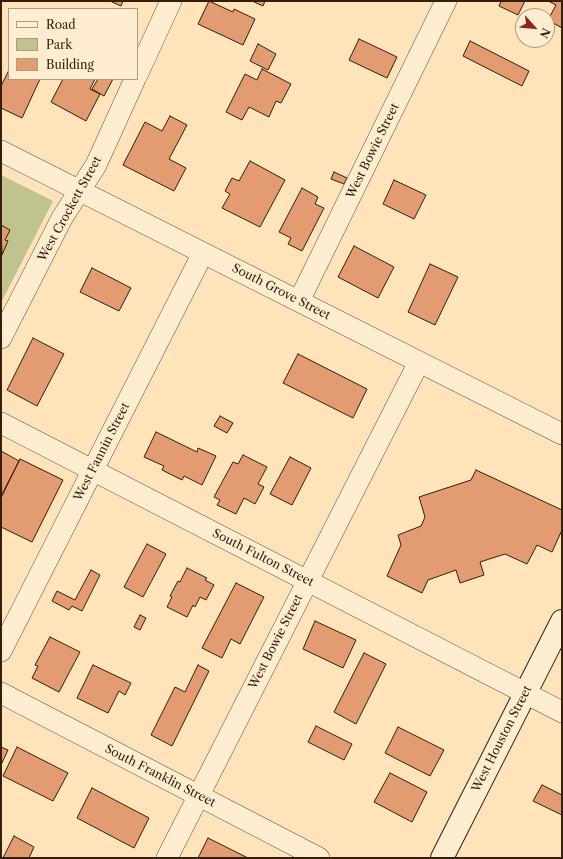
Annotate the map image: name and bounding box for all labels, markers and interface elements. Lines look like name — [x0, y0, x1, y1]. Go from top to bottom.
legend — [8, 8, 138, 80]
north arrow — [515, 8, 555, 48]
text: Road — [46, 17, 76, 32]
text: N — [536, 26, 553, 40]
text: Park — [46, 37, 72, 52]
text: Building — [46, 57, 94, 72]
street label: West Bowie Street — [344, 101, 402, 201]
street label: West Crockett Street — [35, 154, 105, 264]
street label: South Grove Street — [229, 261, 333, 323]
street label: West Fannin Street — [71, 400, 133, 504]
street label: South Fulton Street — [210, 526, 316, 590]
street label: West Bowie Street — [246, 592, 306, 692]
street label: West Houston Street — [469, 683, 535, 795]
street label: South Franklin Street — [102, 742, 218, 810]

